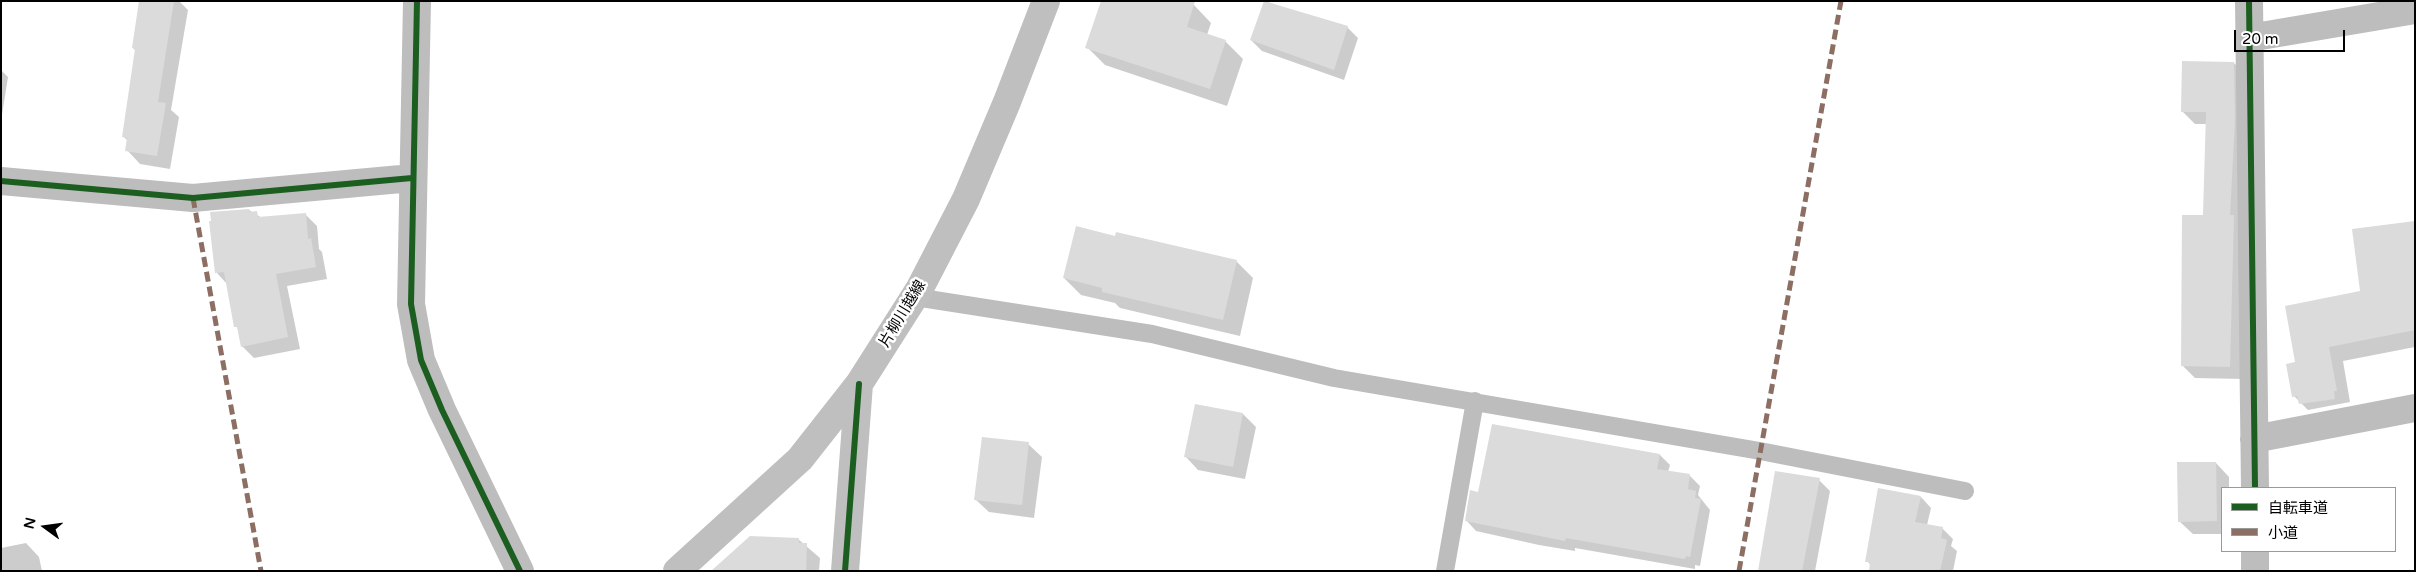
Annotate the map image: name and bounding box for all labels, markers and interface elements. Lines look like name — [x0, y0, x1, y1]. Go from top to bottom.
scale bar — [2236, 20, 2347, 52]
text: 20 m — [2242, 30, 2279, 48]
street label: 片柳川越線 — [876, 277, 930, 351]
legend — [2221, 487, 2396, 552]
text: 自転車道 — [2268, 499, 2328, 517]
north arrow — [20, 502, 70, 552]
text: N — [20, 516, 40, 531]
text: 小道 — [2268, 524, 2298, 542]

